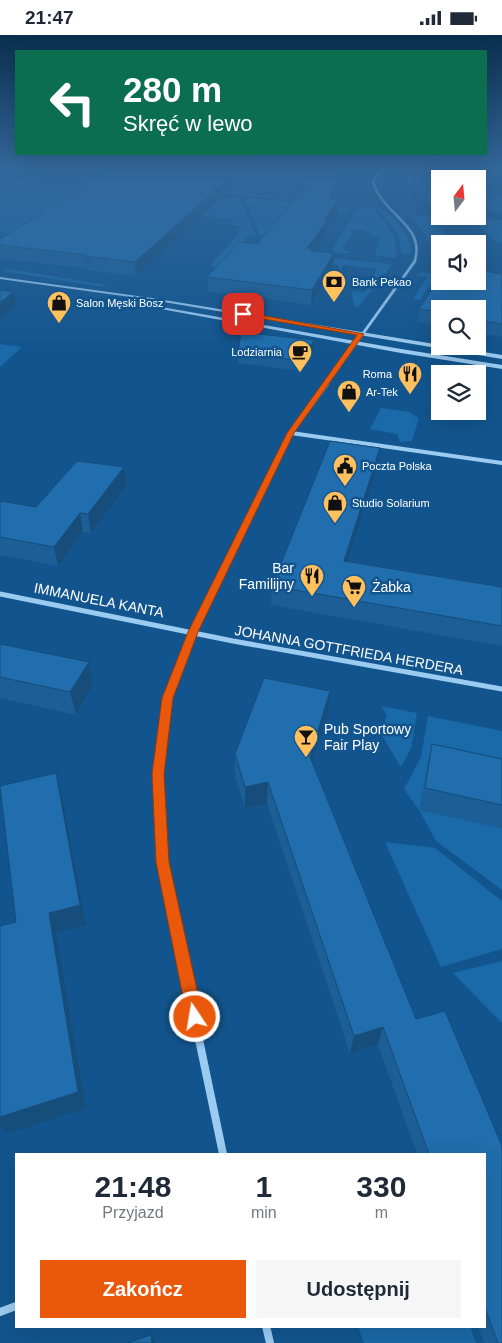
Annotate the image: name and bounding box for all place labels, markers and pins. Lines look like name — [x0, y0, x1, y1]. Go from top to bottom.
bank icon: Bank Pekao — [321, 269, 347, 303]
place label: Bank Pekao — [352, 276, 411, 288]
shop icon: Salon Męski Bosz — [46, 290, 72, 324]
pin — [222, 293, 264, 335]
place label: Salon Męski Bosz — [76, 297, 163, 309]
cafe icon: Lodziarnia — [287, 339, 313, 373]
place label: Lodziarnia — [231, 346, 283, 358]
restaurant icon: Roma — [397, 361, 423, 395]
place label: Roma — [363, 368, 393, 380]
shop icon: Ar-Tek — [336, 379, 362, 413]
place label: Ar-Tek — [366, 386, 398, 398]
public building icon: Poczta Polska — [332, 453, 358, 487]
place label: Poczta Polska — [362, 460, 433, 472]
shop icon: Studio Solarium — [322, 490, 348, 524]
place label: Studio Solarium — [352, 497, 430, 509]
place label: Bar Familijny — [239, 560, 294, 592]
restaurant icon: Bar Familijny — [299, 563, 325, 597]
supermarket icon: Żabka — [341, 574, 367, 608]
place label: Żabka — [372, 578, 411, 595]
place label: Pub Sportowy Fair Play — [324, 721, 411, 753]
bar icon: Pub Sportowy Fair Play — [293, 724, 319, 758]

